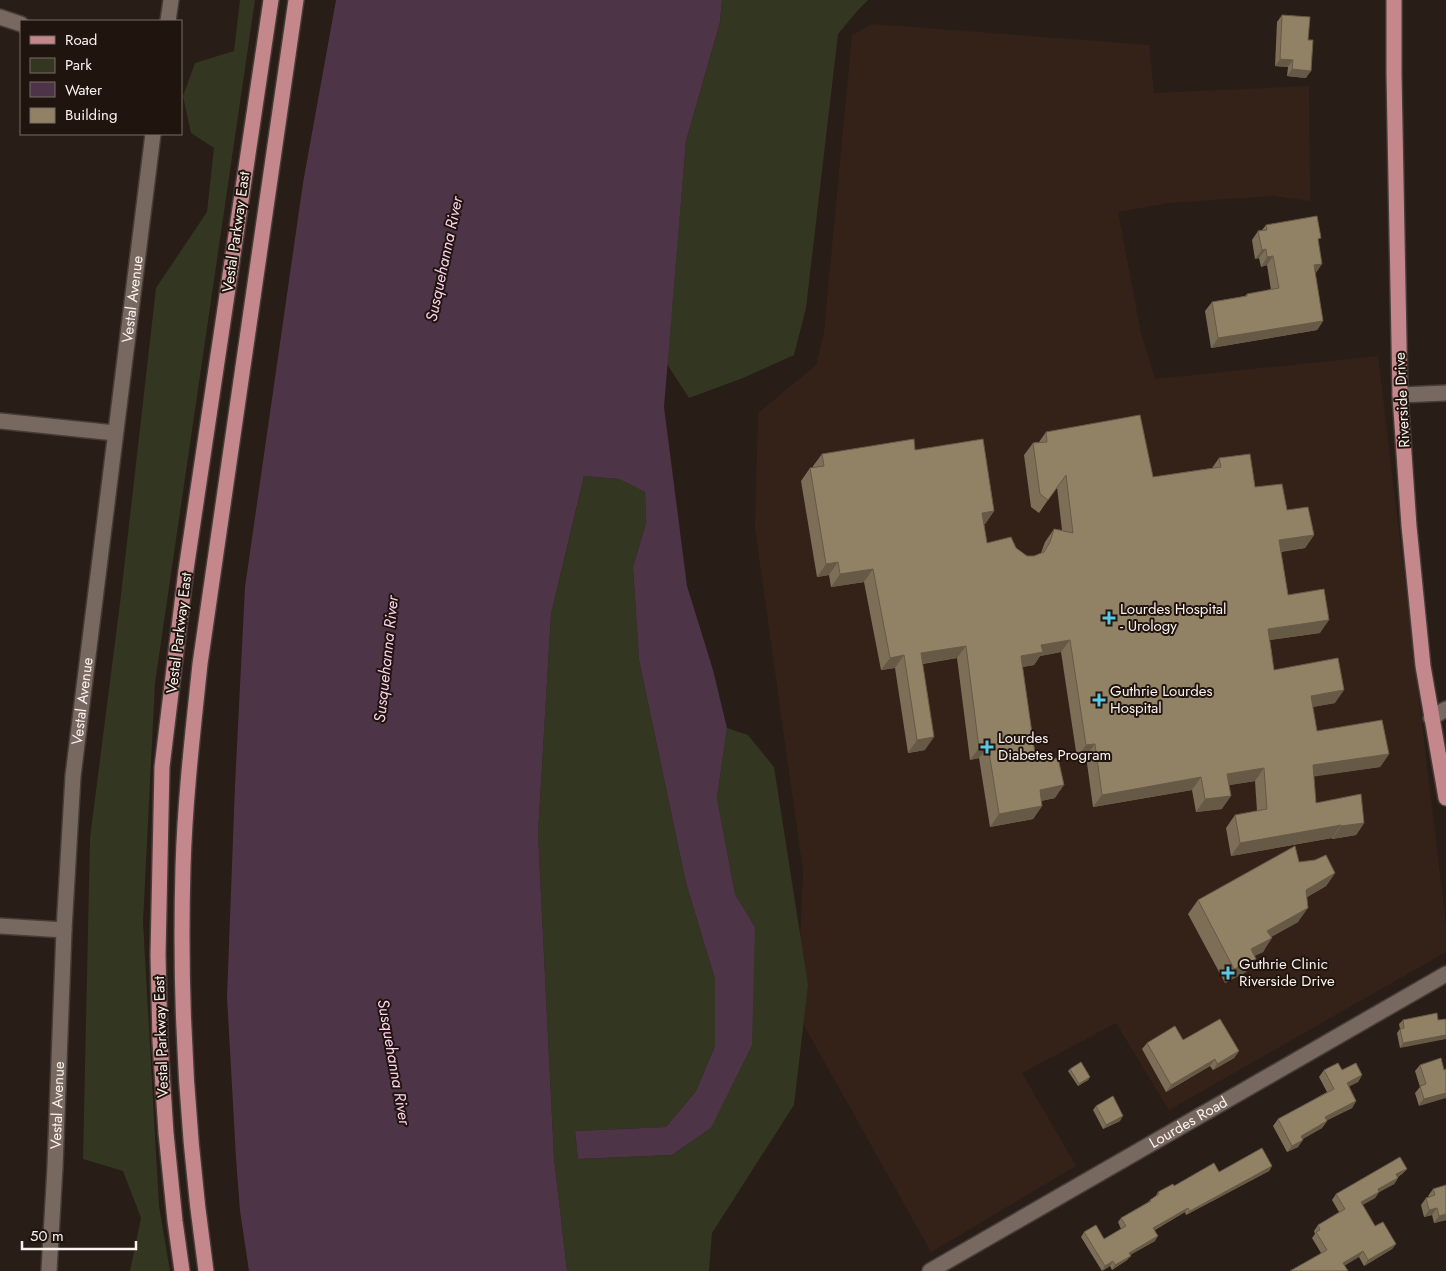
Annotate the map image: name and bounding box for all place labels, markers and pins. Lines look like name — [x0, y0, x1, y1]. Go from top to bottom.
place label: Lourdes Hospital - Urology — [1120, 598, 1226, 637]
marker: Lourdes Hospital - Urology — [1102, 611, 1116, 625]
place label: Guthrie Lourdes Hospital — [1110, 680, 1213, 719]
marker: Guthrie Lourdes Hospital — [1092, 693, 1106, 707]
place label: Lourdes Diabetes Program — [998, 727, 1111, 766]
marker: Lourdes Diabetes Program — [980, 740, 994, 754]
place label: Guthrie Clinic Riverside Drive — [1239, 953, 1335, 992]
marker: Guthrie Clinic Riverside Drive — [1221, 966, 1235, 980]

